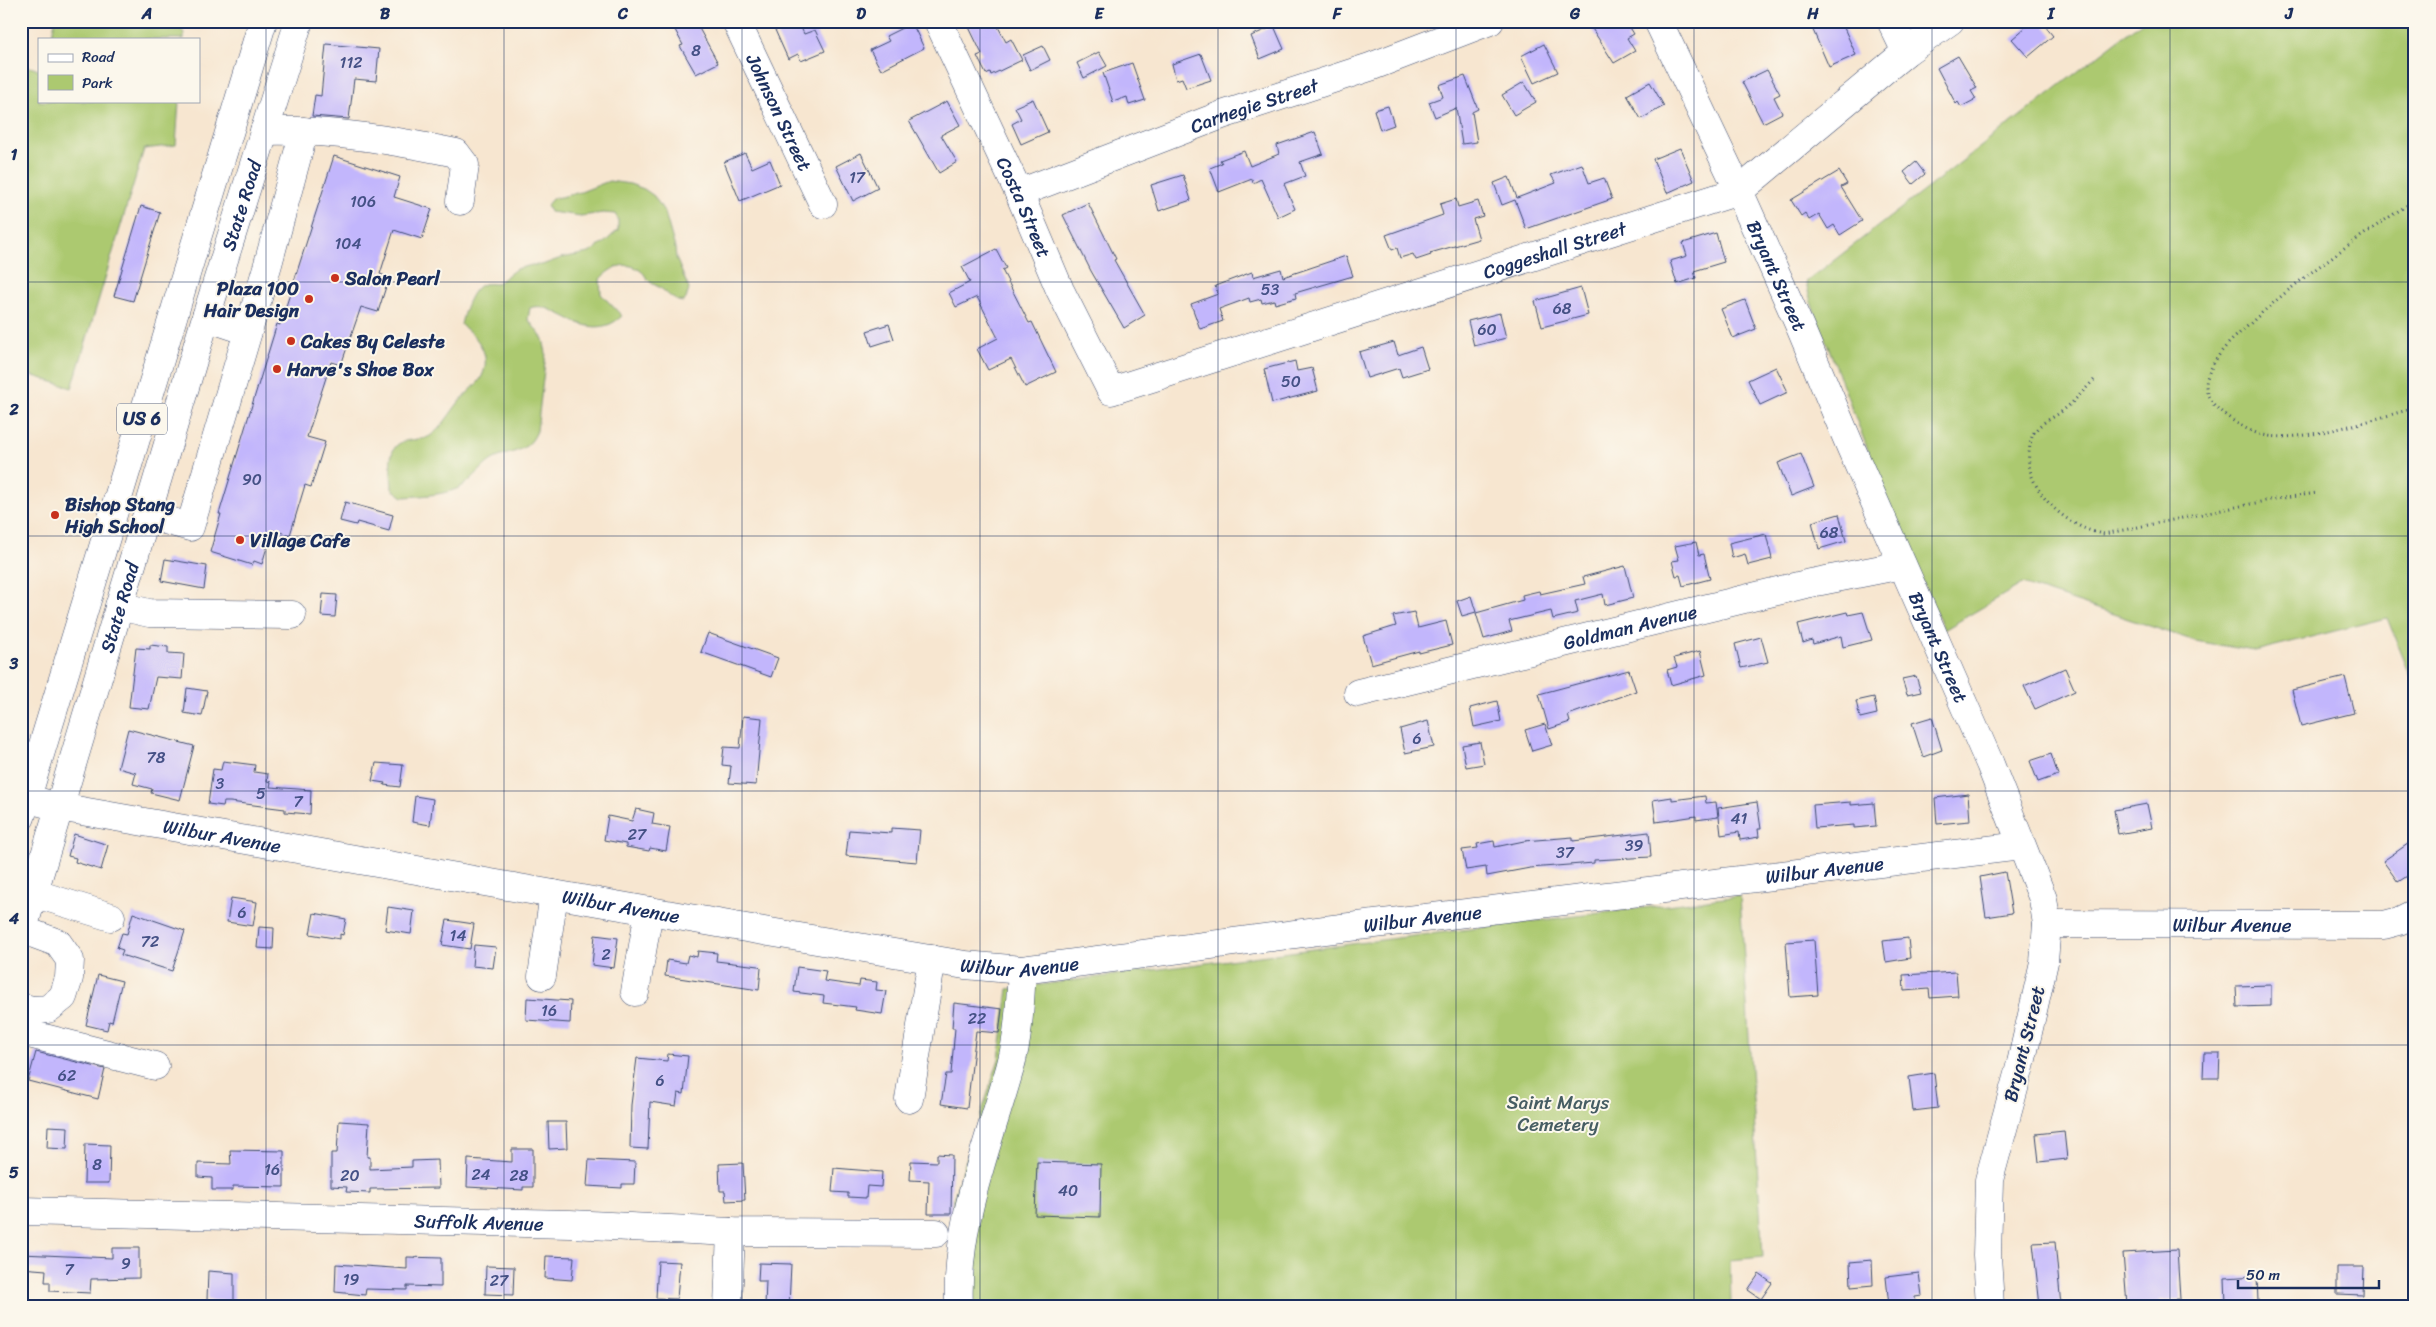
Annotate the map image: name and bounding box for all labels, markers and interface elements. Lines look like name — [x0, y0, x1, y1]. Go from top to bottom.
text: A — [141, 0, 152, 28]
text: B — [380, 0, 391, 28]
text: C — [617, 0, 629, 28]
text: D — [856, 0, 866, 28]
text: E — [1095, 0, 1105, 28]
text: F — [1332, 0, 1343, 28]
text: G — [1569, 0, 1581, 28]
text: H — [1806, 0, 1819, 28]
text: I — [2047, 0, 2056, 28]
text: J — [2284, 0, 2294, 28]
house number: 8 — [691, 36, 701, 65]
legend — [38, 38, 200, 102]
text: Road — [82, 44, 115, 70]
street label: Johnson Street — [737, 47, 821, 177]
house number: 112 — [340, 48, 362, 77]
street label: Carnegie Street — [1185, 68, 1324, 142]
text: Park — [82, 70, 113, 96]
text: 1 — [11, 140, 18, 169]
street label: Costa Street — [987, 151, 1061, 263]
street label: State Road — [211, 154, 271, 255]
house number: 17 — [849, 163, 866, 192]
house number: 106 — [350, 187, 376, 216]
street label: Coggeshall Street — [1479, 211, 1632, 288]
street label: Bryant Street — [1738, 215, 1816, 336]
house number: 104 — [335, 229, 361, 258]
place label: Salon Pearl — [344, 262, 441, 295]
place label: Plaza 100 Hair Design — [203, 272, 300, 327]
marker: Salon Pearl — [329, 272, 341, 284]
house number: 53 — [1261, 275, 1279, 304]
marker: Plaza 100 Hair Design — [303, 293, 315, 305]
house number: 68 — [1553, 294, 1572, 323]
house number: 60 — [1477, 315, 1497, 344]
place label: Cakes By Celeste — [300, 325, 445, 358]
marker: Cakes By Celeste — [285, 335, 297, 347]
place label: Harve's Shoe Box — [286, 353, 435, 386]
marker: Harve's Shoe Box — [271, 363, 283, 375]
house number: 50 — [1281, 367, 1301, 396]
text: 2 — [8, 395, 19, 424]
road number: US 6 — [117, 404, 167, 434]
house number: 90 — [242, 465, 262, 494]
place label: Bishop Stang High School — [64, 488, 176, 543]
marker: Bishop Stang High School — [49, 509, 61, 521]
house number: 68 — [1820, 518, 1839, 547]
place label: Village Cafe — [250, 524, 350, 557]
marker: Village Cafe — [234, 534, 246, 546]
street label: State Road — [90, 556, 149, 657]
street label: Bryant Street — [1899, 586, 1978, 708]
street label: Goldman Avenue — [1560, 595, 1701, 659]
text: 3 — [9, 649, 19, 678]
house number: 6 — [1412, 724, 1422, 753]
house number: 78 — [147, 743, 166, 772]
house number: 3 — [216, 769, 225, 798]
house number: 5 — [256, 779, 266, 808]
house number: 7 — [293, 787, 303, 816]
house number: 41 — [1731, 804, 1748, 833]
street label: Wilbur Avenue — [161, 809, 284, 862]
house number: 27 — [628, 820, 647, 849]
house number: 39 — [1625, 831, 1643, 860]
house number: 37 — [1556, 838, 1575, 867]
street label: Wilbur Avenue — [1763, 846, 1886, 893]
street label: Wilbur Avenue — [560, 879, 683, 933]
street label: Wilbur Avenue — [1361, 895, 1484, 942]
house number: 6 — [237, 898, 247, 927]
text: 4 — [8, 904, 19, 933]
street label: Wilbur Avenue — [2172, 908, 2292, 941]
house number: 14 — [450, 921, 466, 950]
house number: 72 — [141, 927, 159, 956]
house number: 2 — [601, 940, 611, 969]
street label: Wilbur Avenue — [959, 946, 1081, 987]
street label: Bryant Street — [1994, 982, 2054, 1106]
house number: 16 — [541, 996, 557, 1025]
house number: 22 — [968, 1004, 986, 1033]
house number: 62 — [58, 1061, 76, 1090]
house number: 6 — [655, 1066, 665, 1095]
park label: Saint Marys Cemetery — [1507, 1086, 1609, 1141]
house number: 8 — [92, 1150, 102, 1179]
house number: 16 — [264, 1155, 280, 1184]
text: 5 — [9, 1158, 19, 1187]
house number: 24 — [471, 1160, 491, 1189]
house number: 20 — [340, 1161, 360, 1190]
house number: 28 — [510, 1161, 529, 1190]
house number: 40 — [1058, 1176, 1078, 1205]
street label: Suffolk Avenue — [414, 1204, 544, 1240]
house number: 9 — [121, 1249, 131, 1278]
house number: 7 — [64, 1255, 74, 1284]
scale bar — [2238, 1257, 2380, 1289]
text: 50 m — [2246, 1262, 2281, 1288]
house number: 19 — [343, 1265, 360, 1294]
house number: 27 — [490, 1266, 509, 1295]

